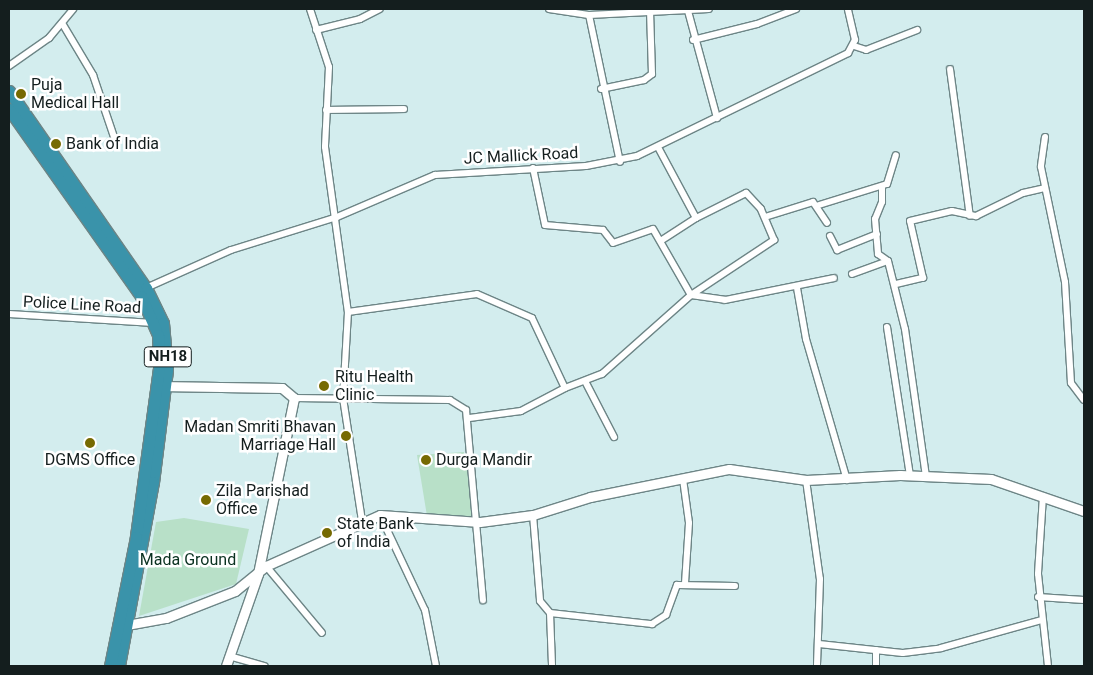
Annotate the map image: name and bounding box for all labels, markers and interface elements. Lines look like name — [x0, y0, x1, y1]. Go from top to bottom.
place label: Puja Medical Hall — [31, 75, 119, 113]
marker: Puja Medical Hall — [15, 88, 27, 100]
place label: Bank of India — [66, 134, 159, 154]
marker: Bank of India — [50, 138, 62, 150]
street label: JC Mallick Road — [463, 143, 579, 169]
street label: Police Line Road — [22, 292, 142, 318]
road number: NH18 — [143, 344, 193, 370]
place label: Ritu Health Clinic — [335, 367, 413, 405]
marker: Ritu Health Clinic — [317, 379, 331, 393]
place label: Madan Smriti Bhavan Marriage Hall — [184, 417, 336, 455]
marker: Madan Smriti Bhavan Marriage Hall — [340, 430, 352, 442]
marker: DGMS Office — [84, 437, 96, 449]
place label: DGMS Office — [45, 450, 135, 470]
place label: Durga Mandir — [436, 450, 532, 470]
marker: Durga Mandir — [420, 454, 432, 466]
place label: Zila Parishad Office — [216, 481, 309, 519]
marker: Zila Parishad Office — [200, 494, 212, 506]
place label: State Bank of India — [337, 514, 414, 552]
marker: State Bank of India — [321, 527, 333, 539]
park label: Mada Ground — [140, 550, 236, 570]

